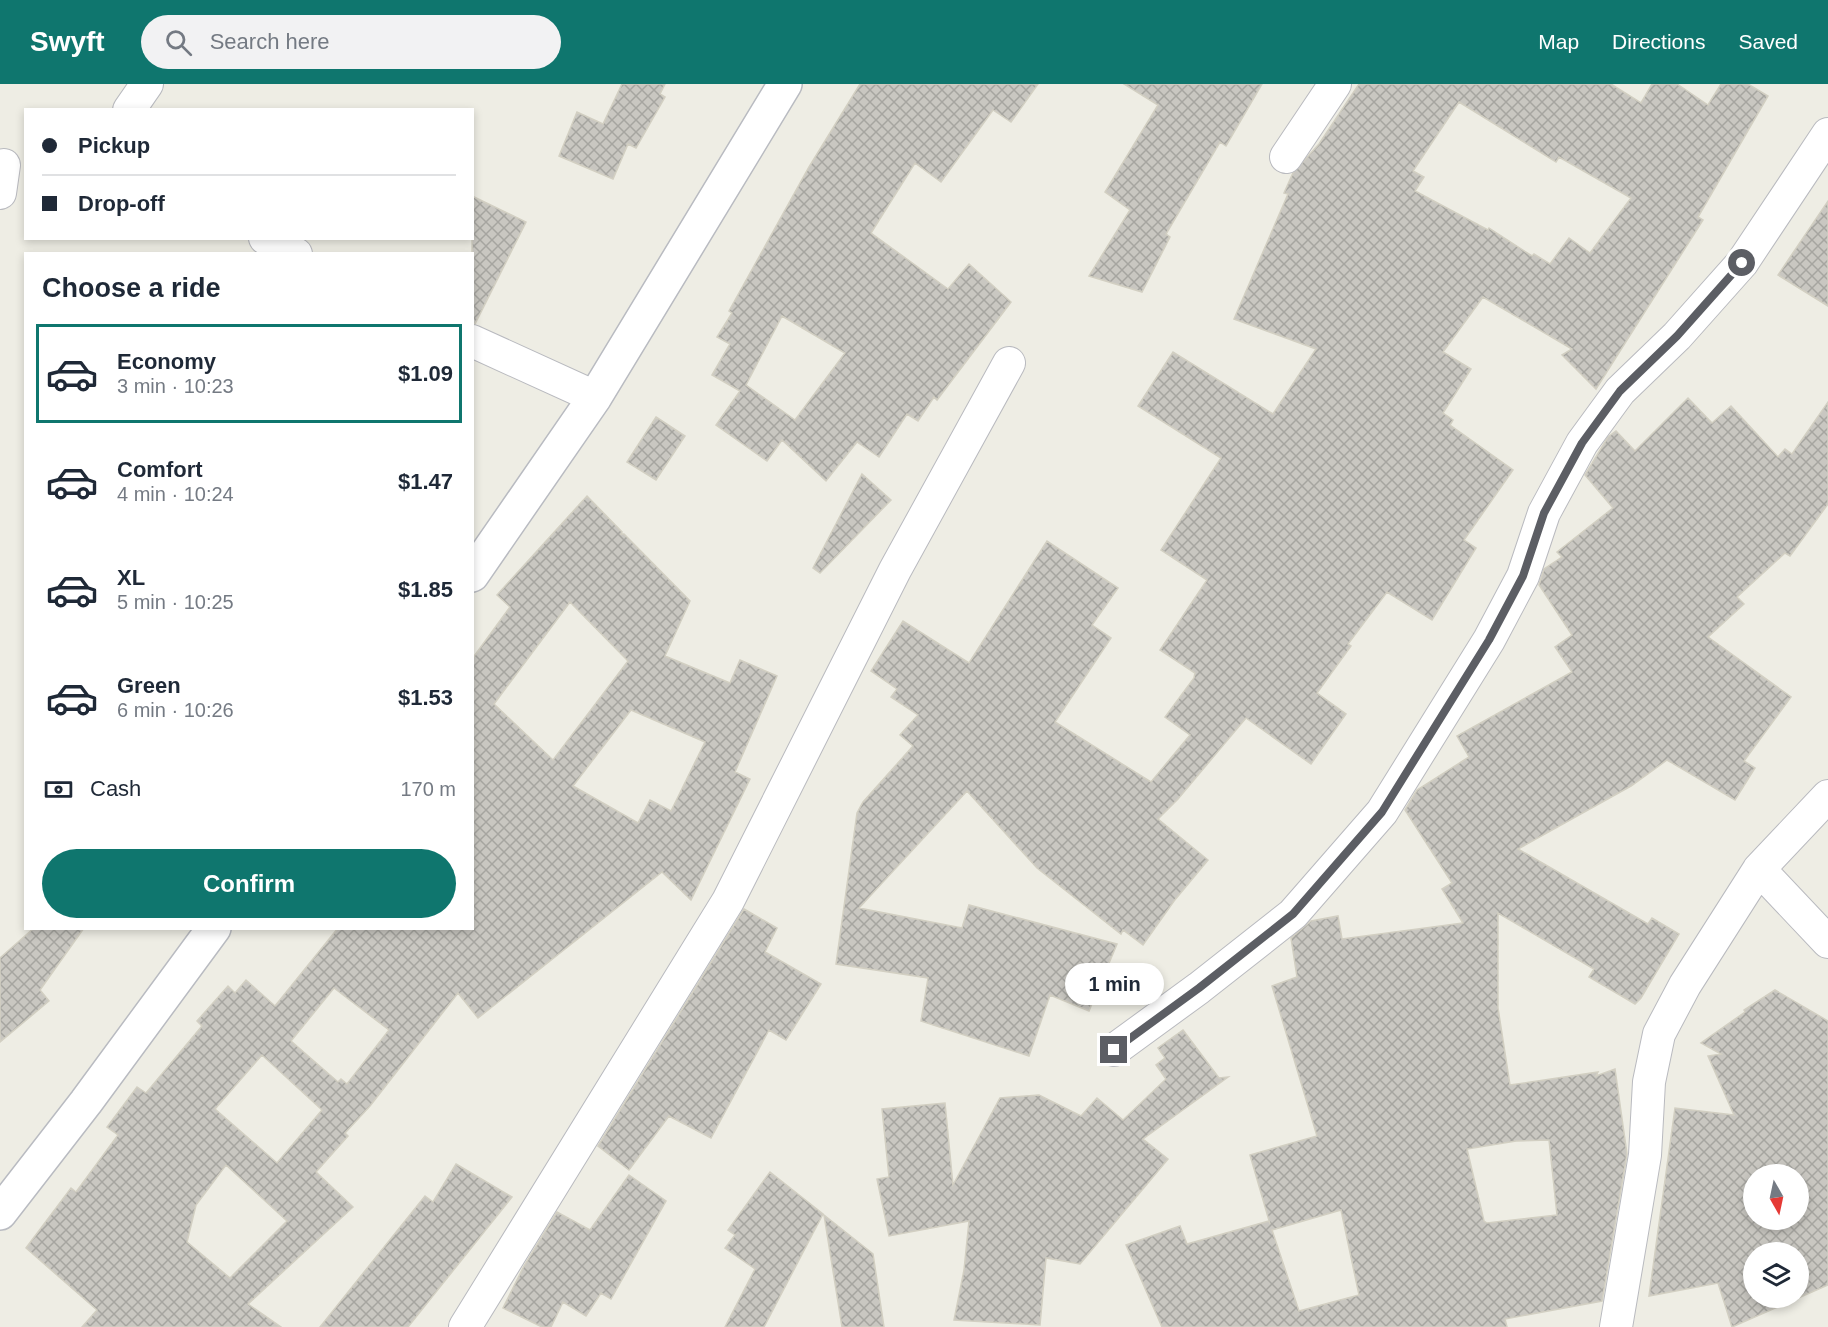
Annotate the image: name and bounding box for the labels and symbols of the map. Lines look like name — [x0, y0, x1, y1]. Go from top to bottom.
route start — [1728, 249, 1755, 276]
callout: 1 min — [1064, 963, 1164, 1005]
route end — [1100, 1036, 1127, 1063]
north arrow — [1743, 1164, 1809, 1230]

